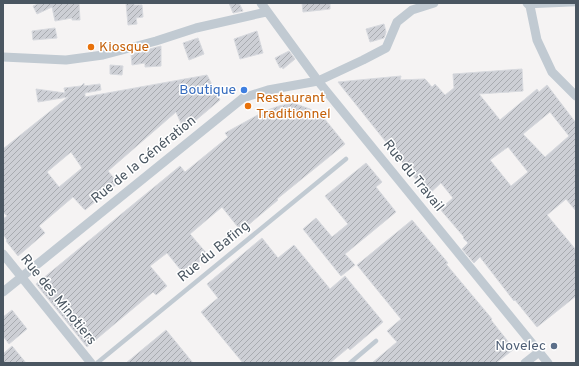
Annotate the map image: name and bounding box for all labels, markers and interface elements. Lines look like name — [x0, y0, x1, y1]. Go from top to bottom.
place label: Kiosque — [99, 39, 149, 56]
marker: Kiosque — [86, 42, 96, 52]
place label: Boutique — [179, 82, 236, 99]
marker: Boutique — [239, 85, 249, 95]
place label: Restaurant Traditionnel — [256, 90, 331, 123]
marker: Restaurant Traditionnel — [243, 101, 253, 111]
street label: Rue de la Génération — [88, 112, 200, 208]
street label: Rue du Travail — [379, 137, 447, 215]
street label: Rue du Bafing — [175, 218, 253, 286]
street label: Rue des Minotiers — [16, 251, 100, 349]
place label: Novelec — [495, 338, 546, 355]
marker: Novelec — [549, 341, 559, 351]

